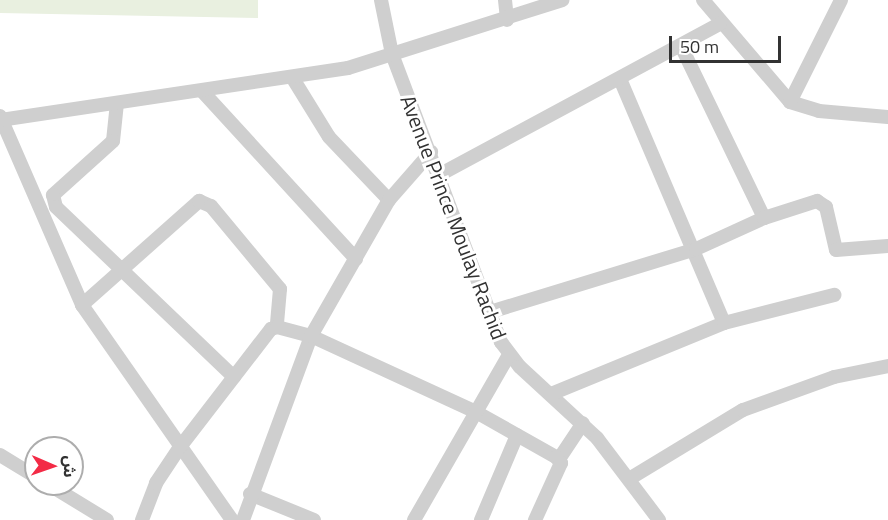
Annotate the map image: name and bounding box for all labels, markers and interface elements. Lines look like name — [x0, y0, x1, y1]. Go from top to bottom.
scale bar — [672, 24, 784, 62]
text: 50 m — [680, 33, 719, 60]
street label: Avenue Prince Moulay Rachid — [396, 91, 512, 343]
north arrow — [24, 436, 84, 496]
text: ش — [58, 455, 82, 478]

